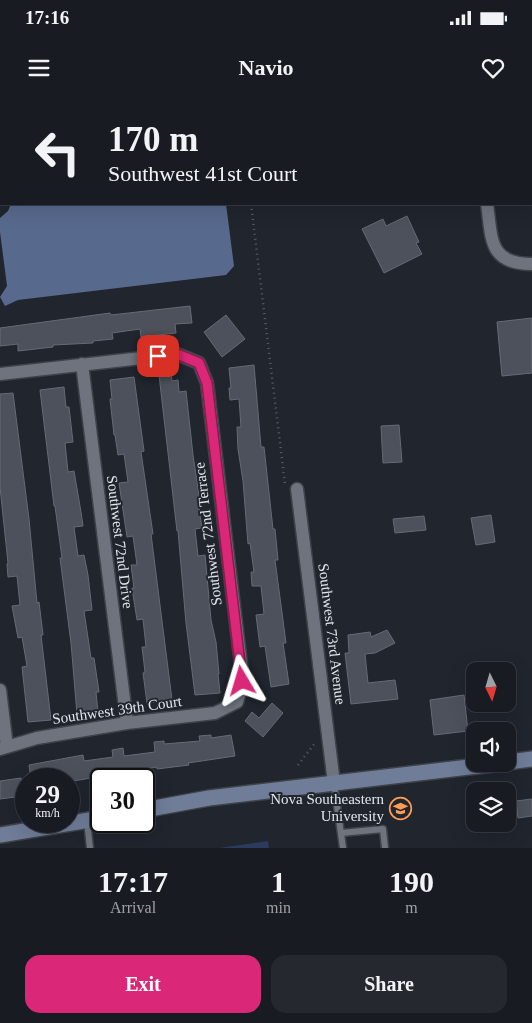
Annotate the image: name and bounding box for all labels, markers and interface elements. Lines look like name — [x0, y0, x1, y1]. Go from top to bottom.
text: 17:16 — [25, 7, 69, 28]
icon: menu — [25, 54, 53, 82]
icon: heart — [479, 54, 507, 82]
text: Navio — [239, 55, 294, 80]
icon: left — [25, 120, 90, 185]
text: 170 m — [108, 120, 198, 159]
text: Southwest 41st Court — [108, 161, 297, 186]
pin — [137, 335, 179, 377]
icon: arrive — [144, 342, 172, 370]
street label: Southwest 72nd Terrace — [191, 461, 225, 607]
street label: Southwest 72nd Drive — [104, 474, 136, 610]
street label: Southwest 73rd Avenue — [315, 562, 349, 706]
position arrow — [215, 654, 267, 706]
north arrow — [466, 662, 516, 712]
map controls — [466, 662, 516, 832]
street label: Southwest 39th Court — [51, 693, 184, 727]
button: sound — [466, 722, 516, 772]
speed limit sign: 30 — [90, 768, 155, 833]
text: 29 — [35, 781, 60, 808]
button: layers — [466, 782, 516, 832]
place label: Nova Southeastern University — [270, 791, 384, 824]
school or university icon: Nova Southeastern University — [388, 796, 412, 820]
text: km/h — [35, 806, 60, 820]
text: 17:17 — [98, 865, 168, 898]
text: 1 — [271, 865, 286, 898]
text: 190 — [389, 865, 434, 898]
text: Arrival — [110, 899, 156, 916]
text: min — [266, 899, 291, 916]
text: m — [405, 899, 418, 916]
button: Exit — [25, 955, 261, 1013]
button: Share — [271, 955, 507, 1013]

